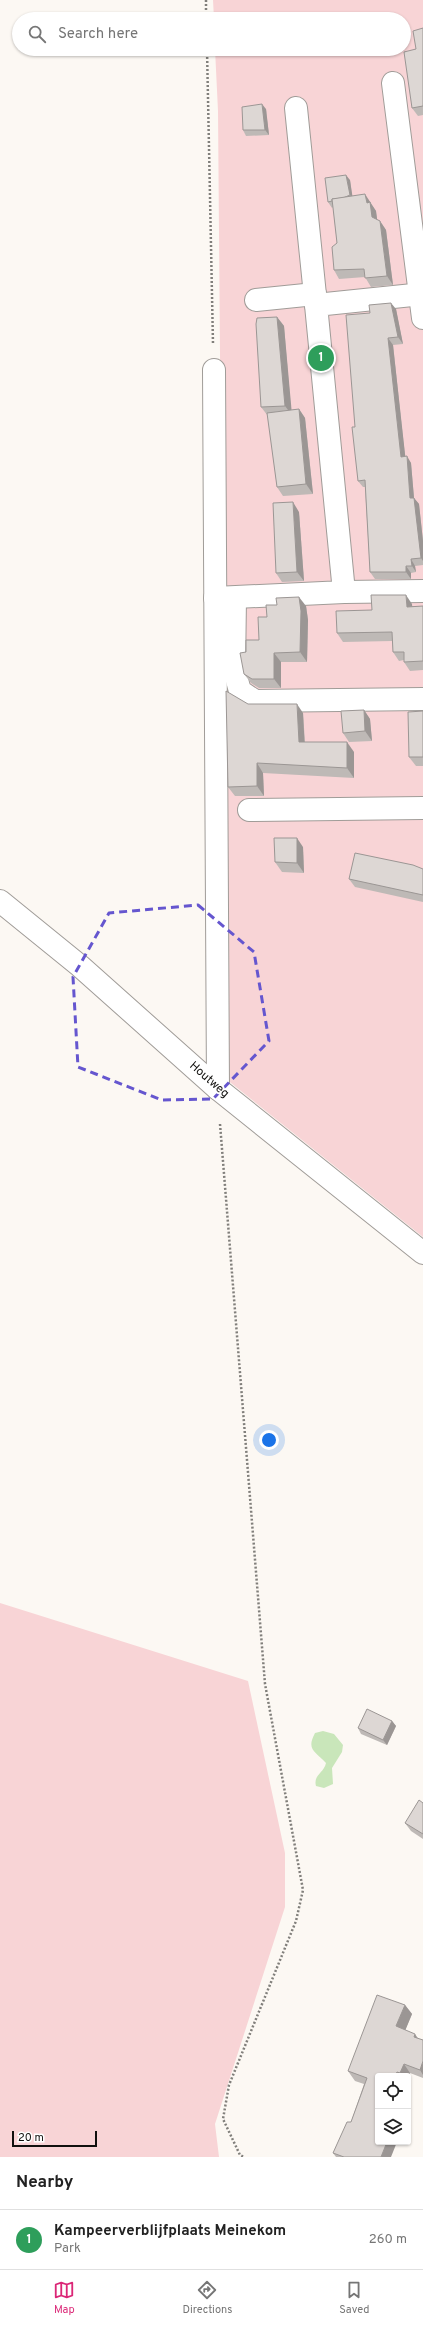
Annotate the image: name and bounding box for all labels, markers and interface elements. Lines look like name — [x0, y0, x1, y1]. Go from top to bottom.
search box — [12, 12, 411, 56]
icon: search — [26, 23, 48, 45]
text: Search here — [58, 25, 138, 44]
pin: 1 — [308, 343, 334, 373]
street label: Houtweg — [186, 1058, 232, 1102]
your location — [259, 1430, 279, 1450]
map controls — [375, 2073, 411, 2145]
button: locate — [375, 2073, 411, 2109]
button: layers — [375, 2109, 411, 2145]
scale bar — [12, 2129, 97, 2148]
text: 20 m — [18, 2131, 44, 2145]
text: Nearby — [16, 2172, 73, 2194]
text: Kampeerverblijfplaats Meinekom — [54, 2222, 286, 2241]
text: 1 — [26, 2232, 32, 2248]
text: 260 m — [369, 2232, 407, 2248]
text: Park — [54, 2241, 81, 2257]
tab: Map — [53, 2279, 75, 2317]
tab: Directions — [182, 2279, 232, 2317]
tab: Saved — [339, 2279, 370, 2317]

